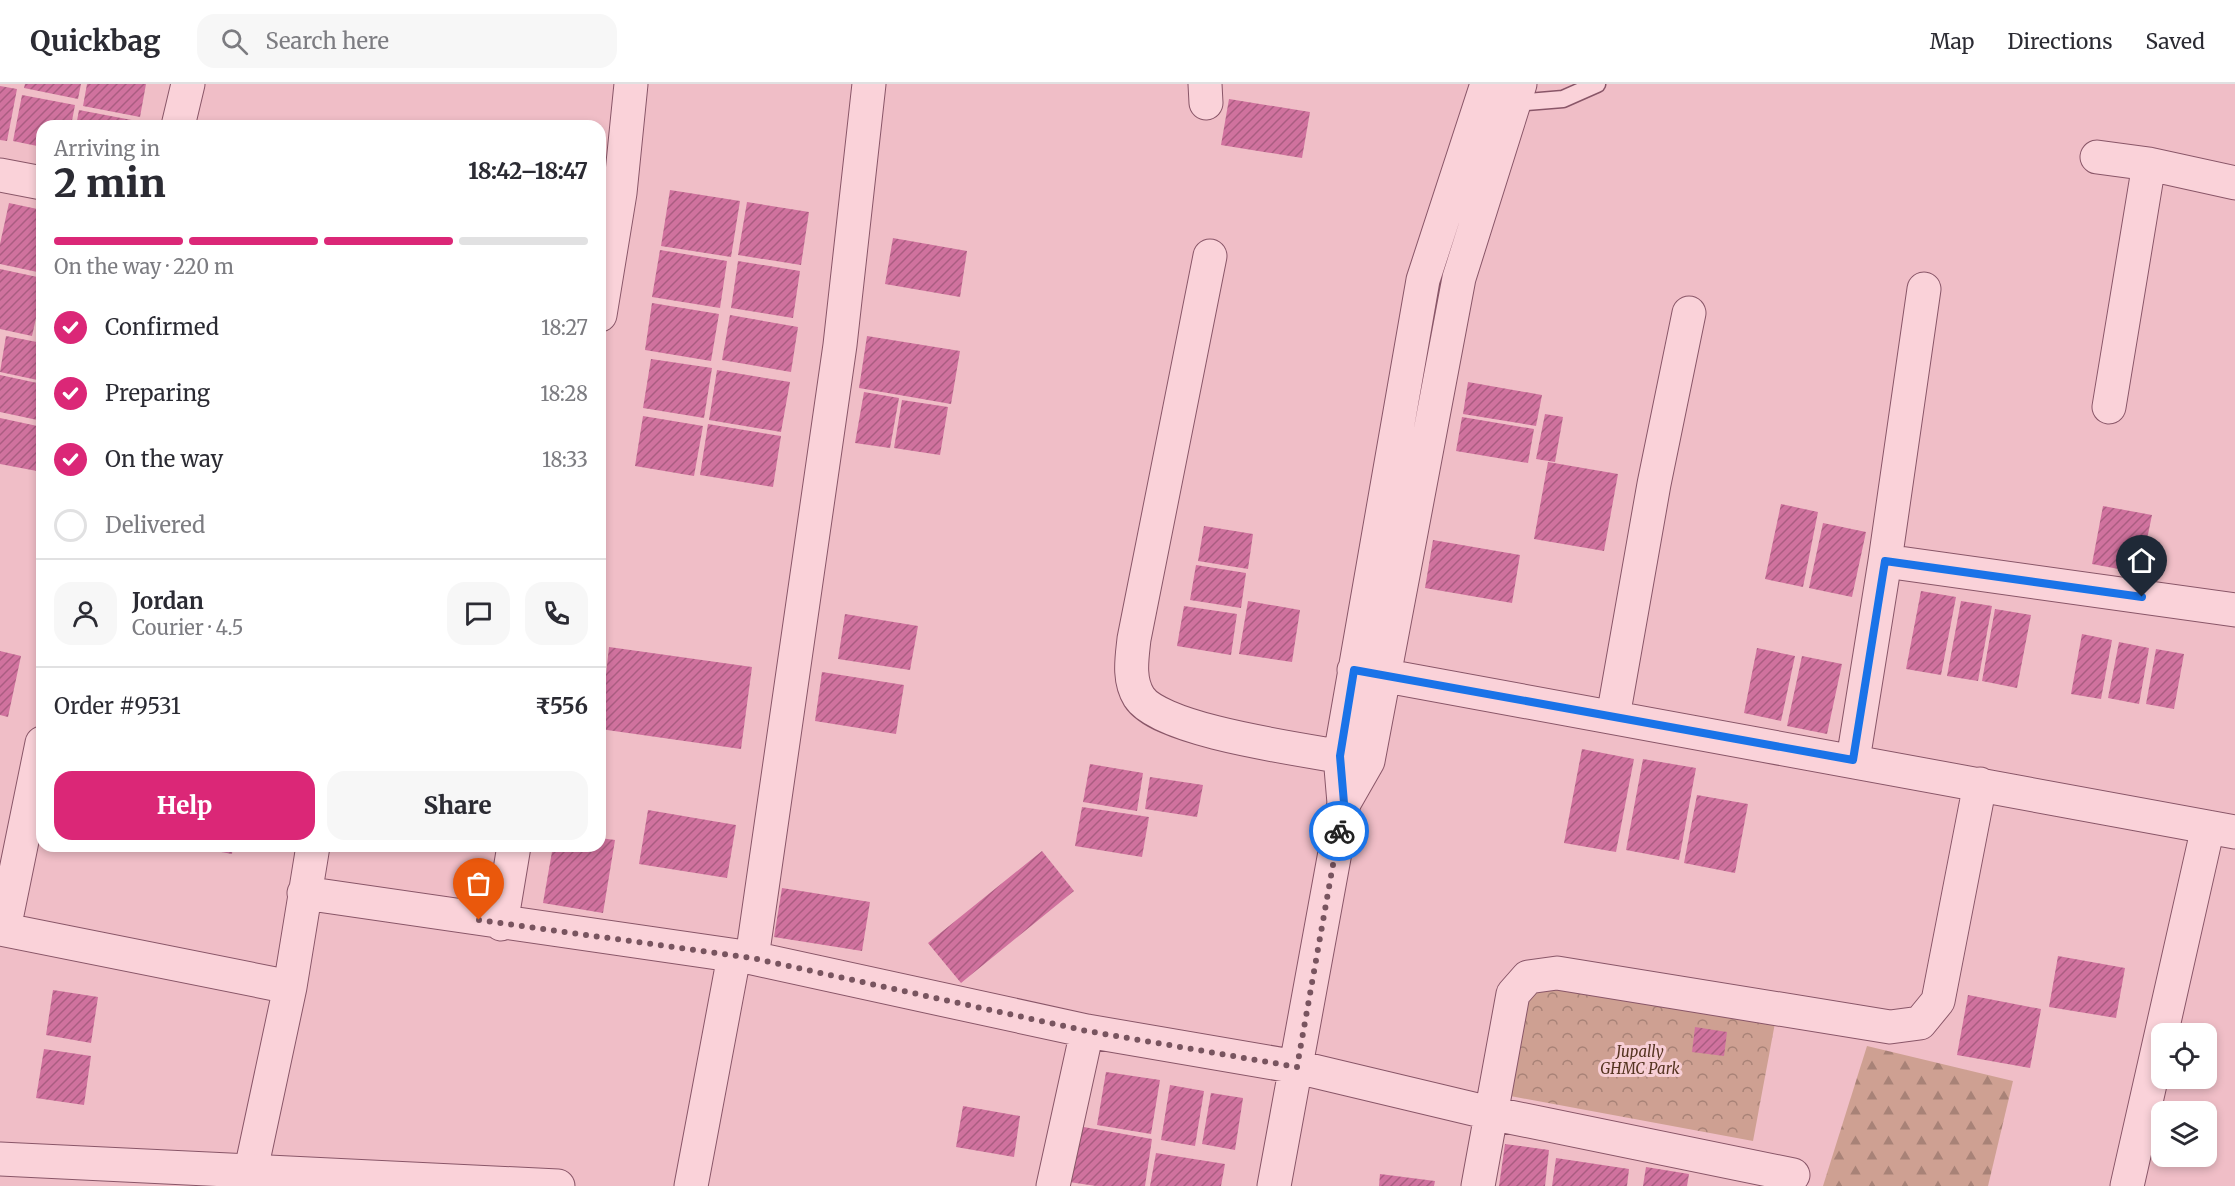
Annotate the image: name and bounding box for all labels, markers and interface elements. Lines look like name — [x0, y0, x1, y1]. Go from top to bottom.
search box — [197, 14, 617, 68]
text: Quickbag — [30, 23, 161, 59]
icon: search — [218, 25, 251, 58]
text: Search here — [266, 27, 389, 55]
text: Map — [1930, 28, 1974, 55]
text: Directions — [2007, 28, 2112, 55]
text: Saved — [2145, 28, 2205, 55]
text: Arriving in — [54, 136, 160, 161]
text: 18:42–18:47 — [468, 157, 588, 185]
text: 2 min — [54, 159, 166, 208]
text: On the way · 220 m — [54, 254, 234, 279]
icon: check — [54, 311, 87, 344]
text: Confirmed — [105, 313, 219, 341]
text: 18:27 — [541, 315, 588, 340]
icon: check — [54, 377, 87, 410]
text: Preparing — [105, 379, 210, 407]
text: 18:28 — [540, 381, 588, 406]
icon: check — [54, 443, 87, 476]
text: On the way — [105, 445, 223, 473]
text: 18:33 — [542, 447, 588, 472]
text: Delivered — [105, 511, 205, 539]
pin — [2116, 535, 2167, 597]
icon: home — [2125, 544, 2158, 577]
button: person — [54, 582, 117, 645]
button: chat — [447, 582, 510, 645]
button: phone — [525, 582, 588, 645]
text: Jordan — [132, 587, 204, 615]
text: Courier · 4.5 — [132, 615, 244, 640]
text: Order #9531 — [54, 692, 181, 720]
text: ₹556 — [535, 692, 588, 720]
button: Help — [54, 771, 315, 840]
button: Share — [327, 771, 588, 840]
courier — [1309, 801, 1369, 861]
icon: bike — [1323, 815, 1356, 848]
pin — [453, 858, 504, 920]
icon: bag — [462, 867, 495, 900]
map controls — [2151, 1023, 2217, 1167]
button: locate — [2151, 1023, 2217, 1089]
park label: Jupally GHMC Park — [1600, 1042, 1681, 1078]
button: layers — [2151, 1101, 2217, 1167]

